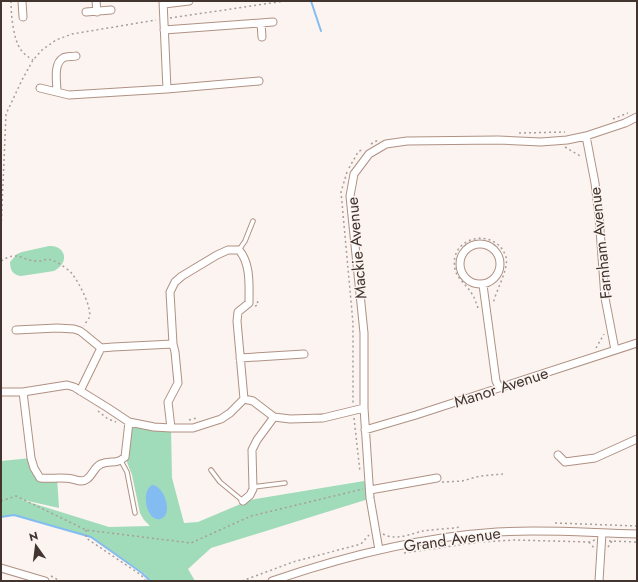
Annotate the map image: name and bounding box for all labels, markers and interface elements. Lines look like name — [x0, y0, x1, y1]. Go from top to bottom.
street label: Farnham Avenue — [583, 186, 618, 300]
street label: Mackie Avenue — [341, 196, 372, 300]
street label: Manor Avenue — [451, 361, 551, 414]
street label: Grand Avenue — [402, 521, 502, 558]
north arrow — [16, 526, 56, 566]
text: N — [27, 527, 40, 545]

